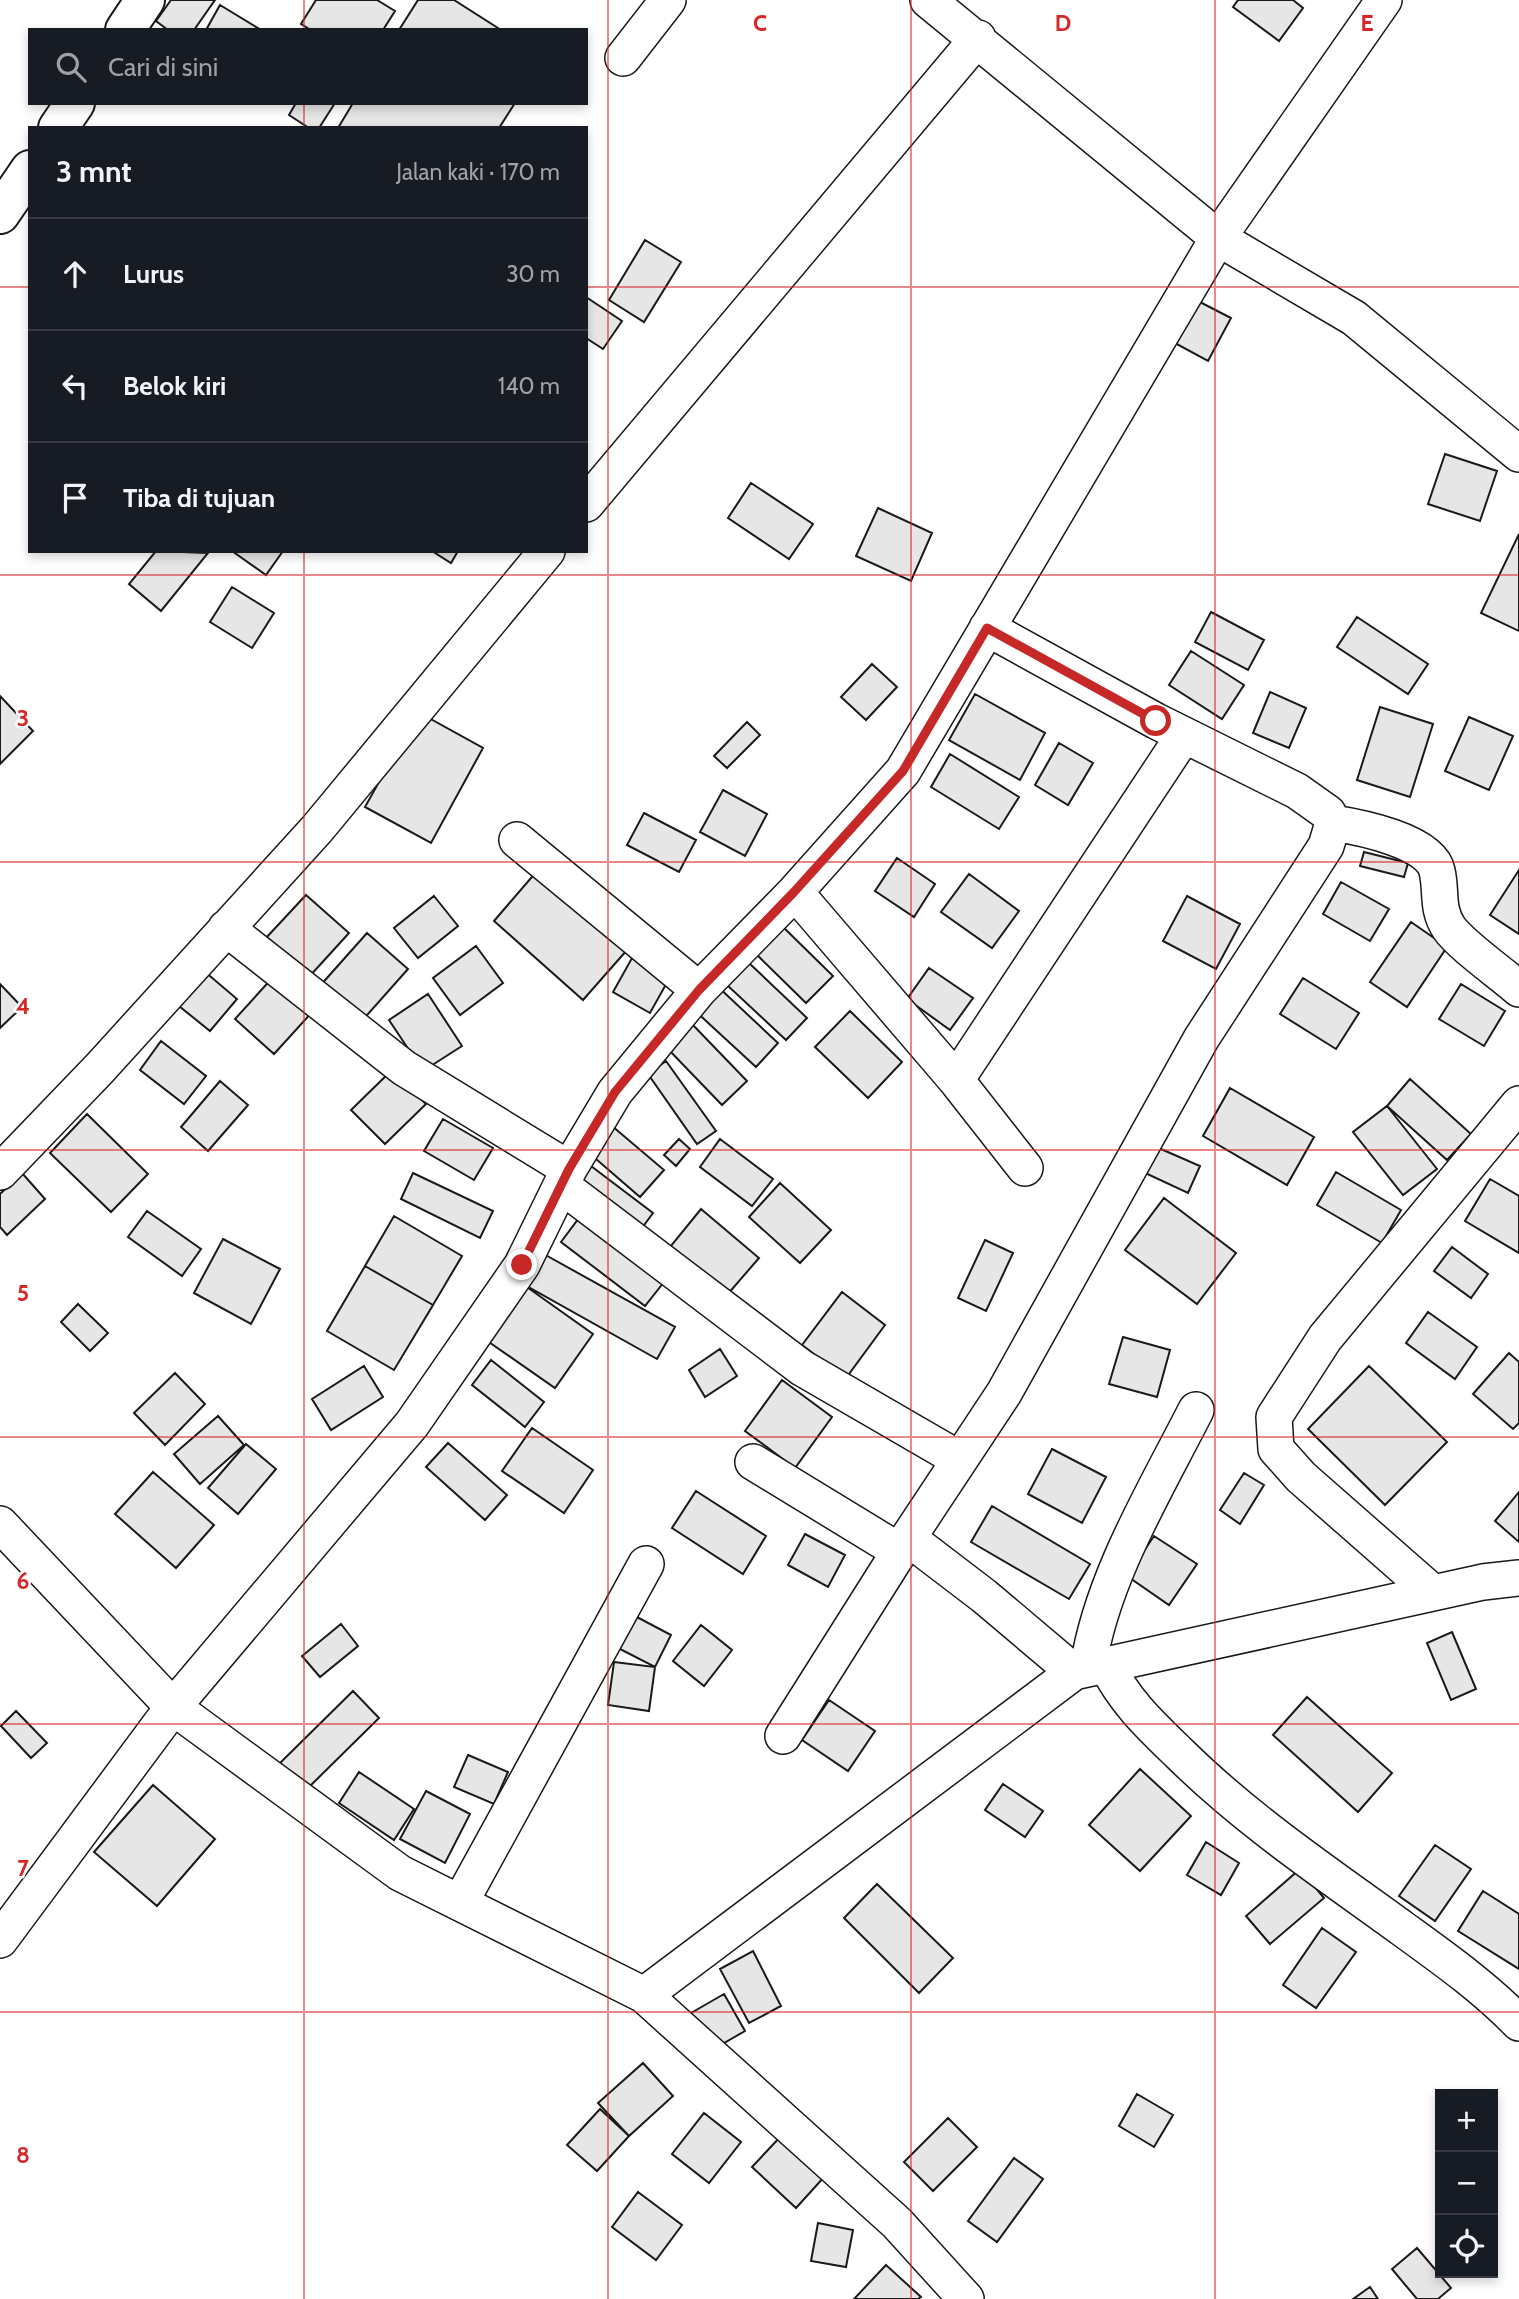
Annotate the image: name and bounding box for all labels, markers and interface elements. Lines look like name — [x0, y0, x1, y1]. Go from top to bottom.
text: C — [753, 9, 767, 37]
text: D — [1055, 9, 1071, 37]
text: E — [1360, 9, 1374, 37]
search box — [28, 28, 588, 105]
icon: search — [52, 48, 90, 86]
text: Cari di sini — [108, 51, 218, 83]
text: 3 mnt — [56, 153, 132, 190]
text: Jalan kaki · 170 m — [396, 158, 560, 186]
icon: ahead — [56, 255, 94, 293]
text: Lurus — [123, 258, 184, 290]
text: 30 m — [506, 260, 560, 288]
icon: left — [56, 367, 94, 405]
text: Belok kiri — [123, 370, 226, 402]
text: 140 m — [498, 372, 560, 400]
icon: arrive — [56, 479, 94, 517]
text: Tiba di tujuan — [123, 482, 275, 514]
text: 3 — [17, 704, 29, 732]
route start — [1140, 705, 1171, 736]
text: 4 — [16, 992, 30, 1020]
route end — [506, 1249, 537, 1280]
text: 5 — [17, 1279, 29, 1307]
text: 6 — [17, 1567, 29, 1595]
text: 7 — [17, 1854, 29, 1882]
map controls — [1435, 2089, 1498, 2278]
button: + — [1435, 2089, 1498, 2152]
text: 8 — [16, 2141, 30, 2169]
button: − — [1435, 2152, 1498, 2215]
button: locate — [1435, 2215, 1498, 2278]

